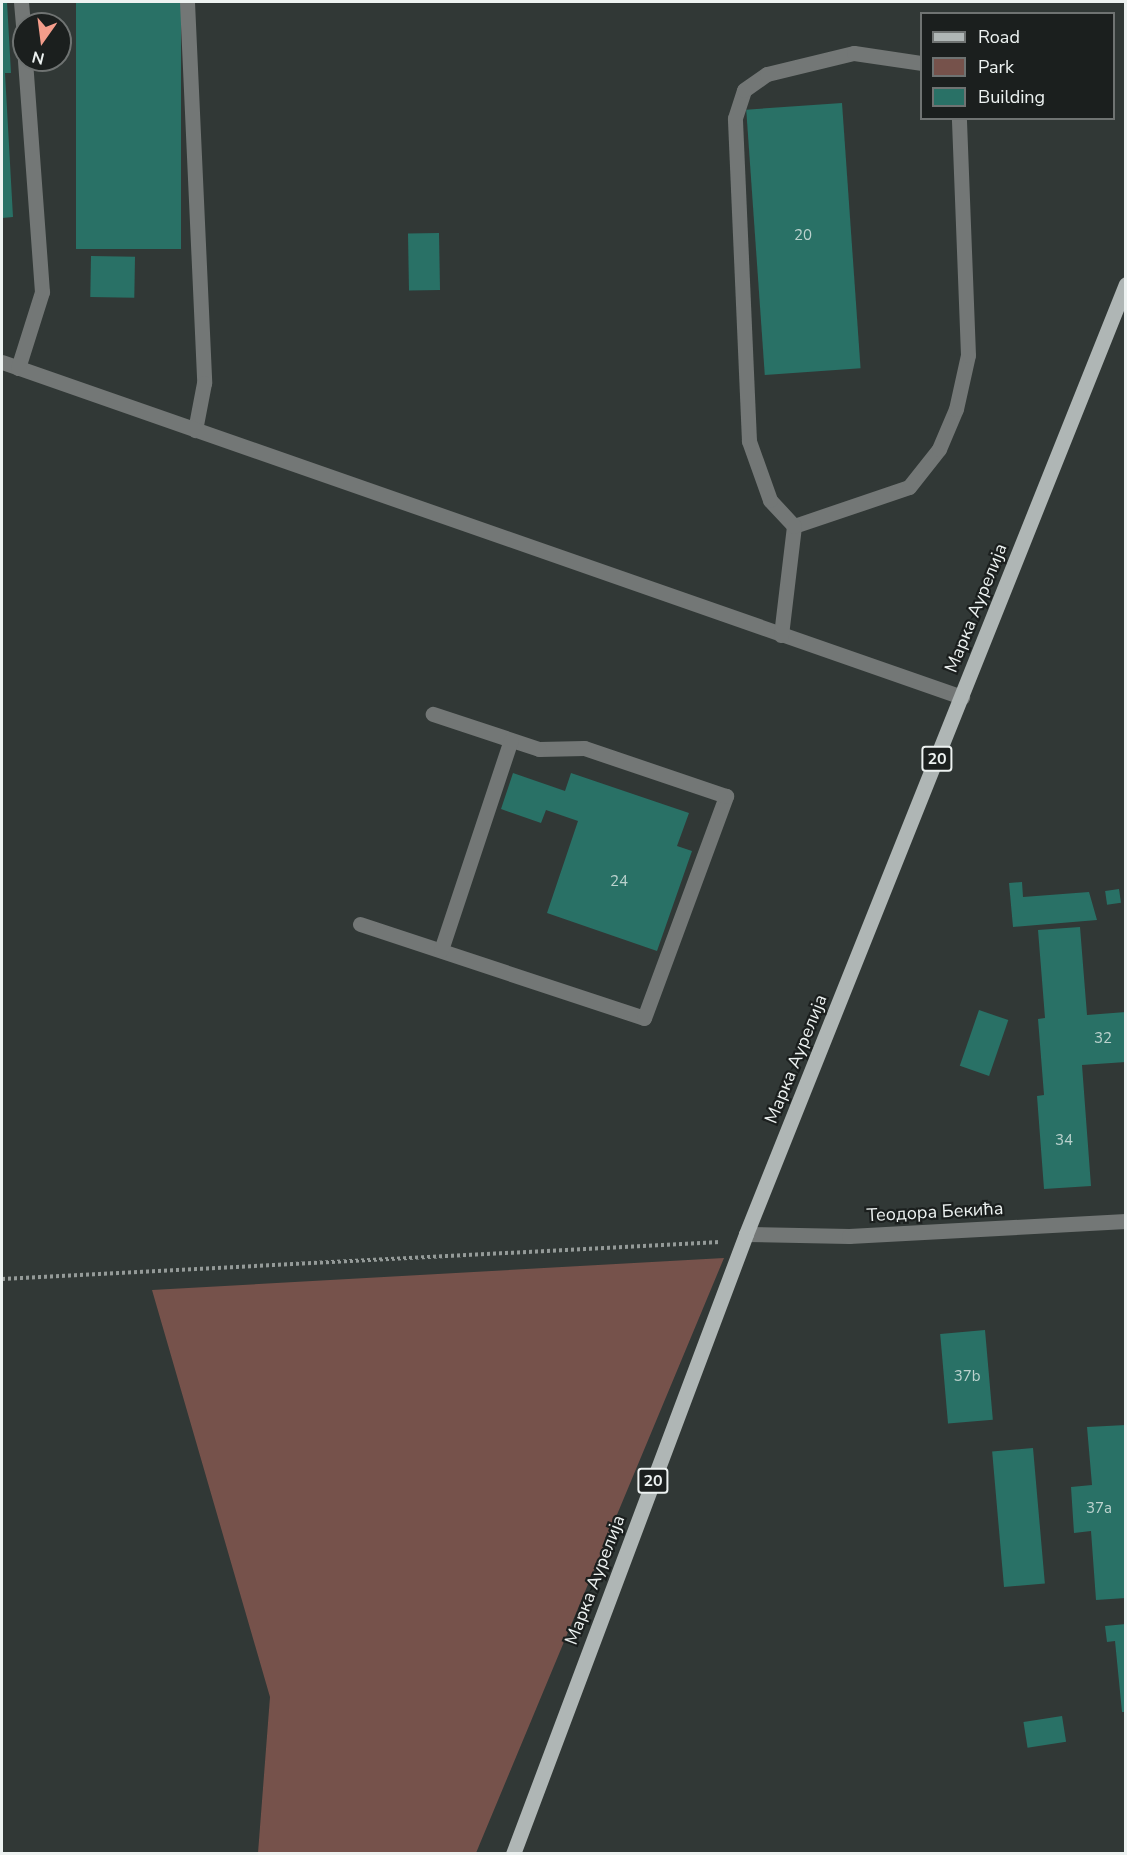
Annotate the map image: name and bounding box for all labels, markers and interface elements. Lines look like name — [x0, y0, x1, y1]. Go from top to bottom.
north arrow — [12, 12, 72, 72]
legend — [920, 12, 1115, 120]
text: Road — [978, 25, 1020, 49]
text: N — [30, 45, 47, 70]
text: Park — [978, 55, 1014, 79]
text: Building — [978, 85, 1045, 109]
house number: 20 — [794, 227, 812, 245]
street label: Марка Аурелија — [940, 540, 1012, 676]
road number: 20 — [920, 746, 954, 772]
house number: 24 — [610, 873, 628, 891]
street label: Марка Аурелија — [760, 991, 832, 1127]
house number: 32 — [1094, 1030, 1112, 1048]
house number: 34 — [1055, 1132, 1073, 1150]
street label: Теодора Бекића — [866, 1198, 1004, 1226]
house number: 37b — [954, 1368, 980, 1386]
road number: 20 — [636, 1468, 670, 1494]
house number: 37a — [1086, 1500, 1112, 1518]
street label: Марка Аурелија — [560, 1512, 630, 1648]

